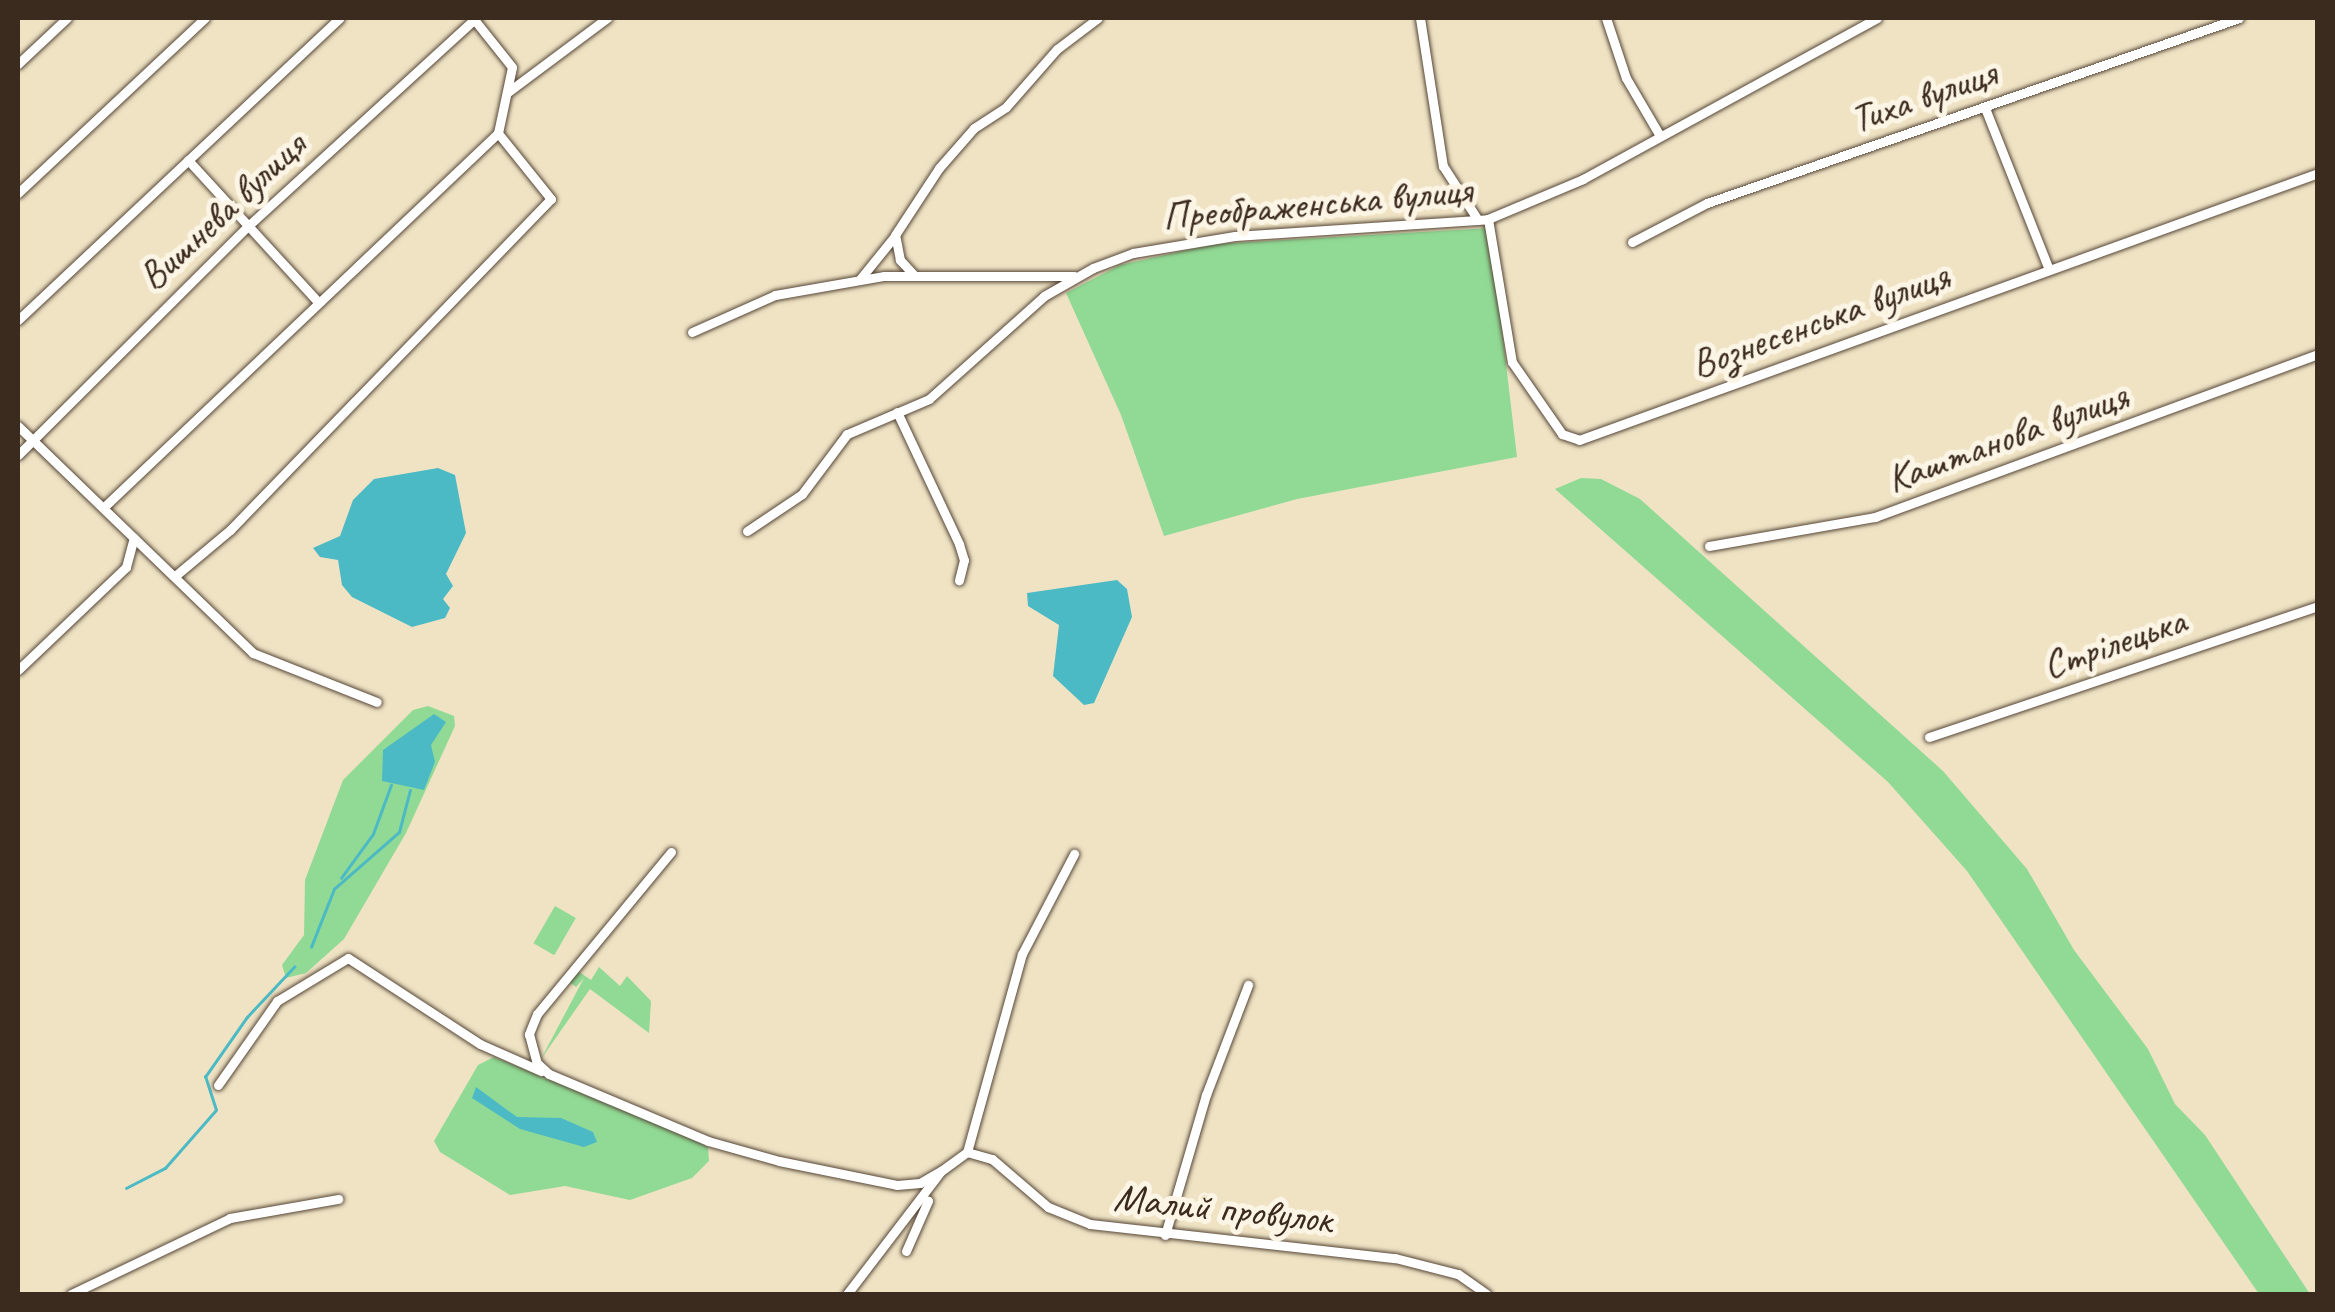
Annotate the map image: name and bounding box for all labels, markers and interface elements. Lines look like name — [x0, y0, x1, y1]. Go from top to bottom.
street label: Тиха вулиця — [1843, 48, 2003, 144]
street label: Вишнева вулиця — [129, 122, 315, 300]
street label: Преображенська вулиця — [1159, 165, 1475, 241]
street label: Вознесенська вулиця — [1684, 251, 1956, 389]
street label: Каштанова вулиця — [1879, 371, 2135, 503]
street label: Стрілецька — [2036, 596, 2192, 690]
street label: Малий провулок — [1112, 1173, 1334, 1243]

